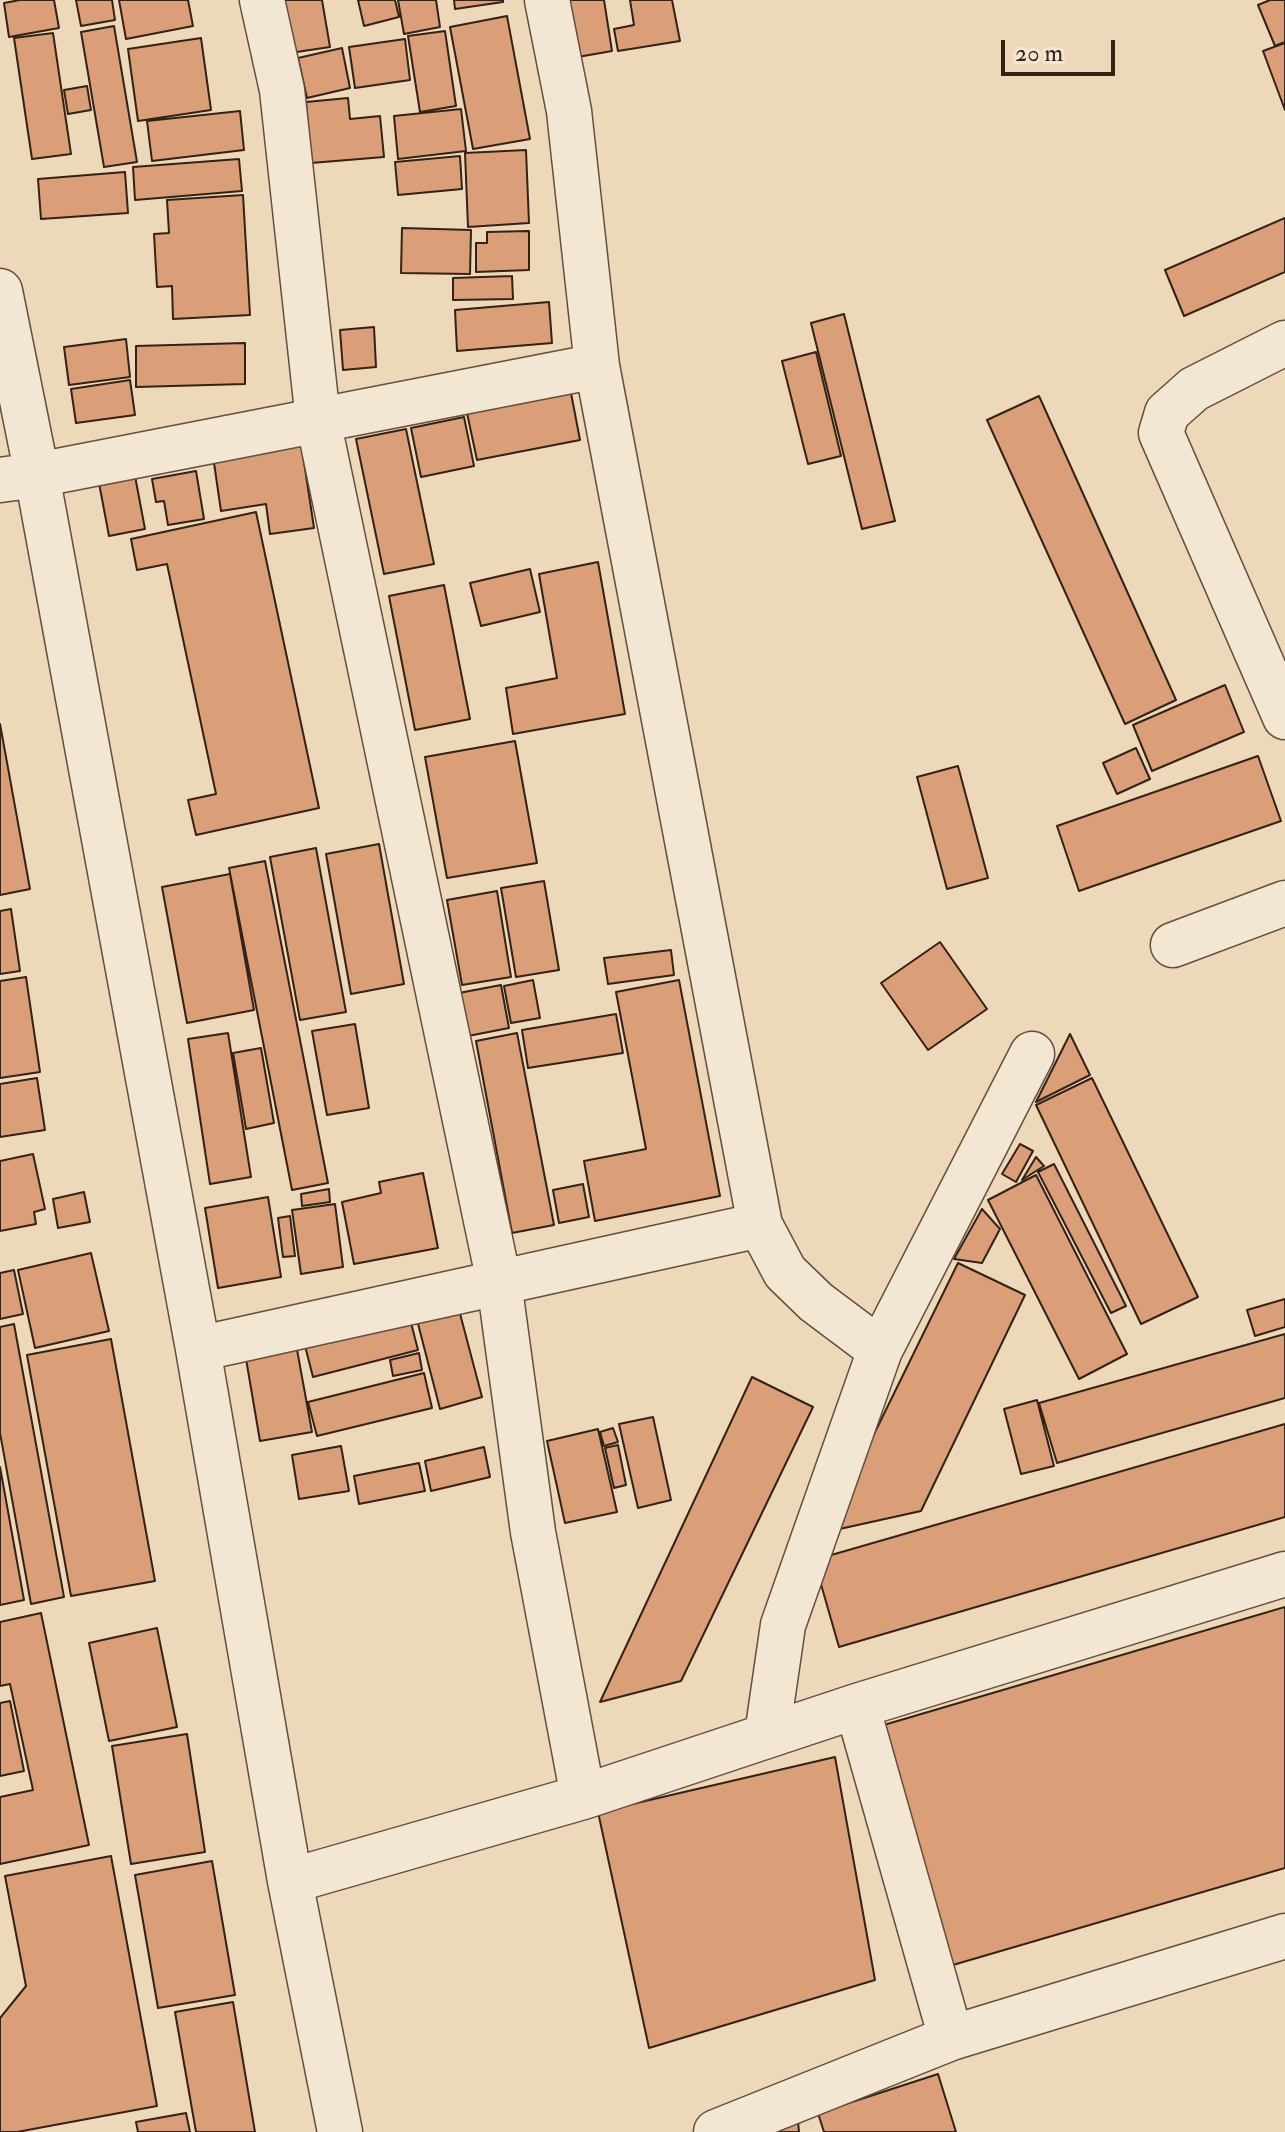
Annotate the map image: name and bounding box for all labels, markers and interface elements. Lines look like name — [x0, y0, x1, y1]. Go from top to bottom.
scale bar — [1005, 24, 1119, 74]
text: 20 m — [1015, 38, 1063, 69]

